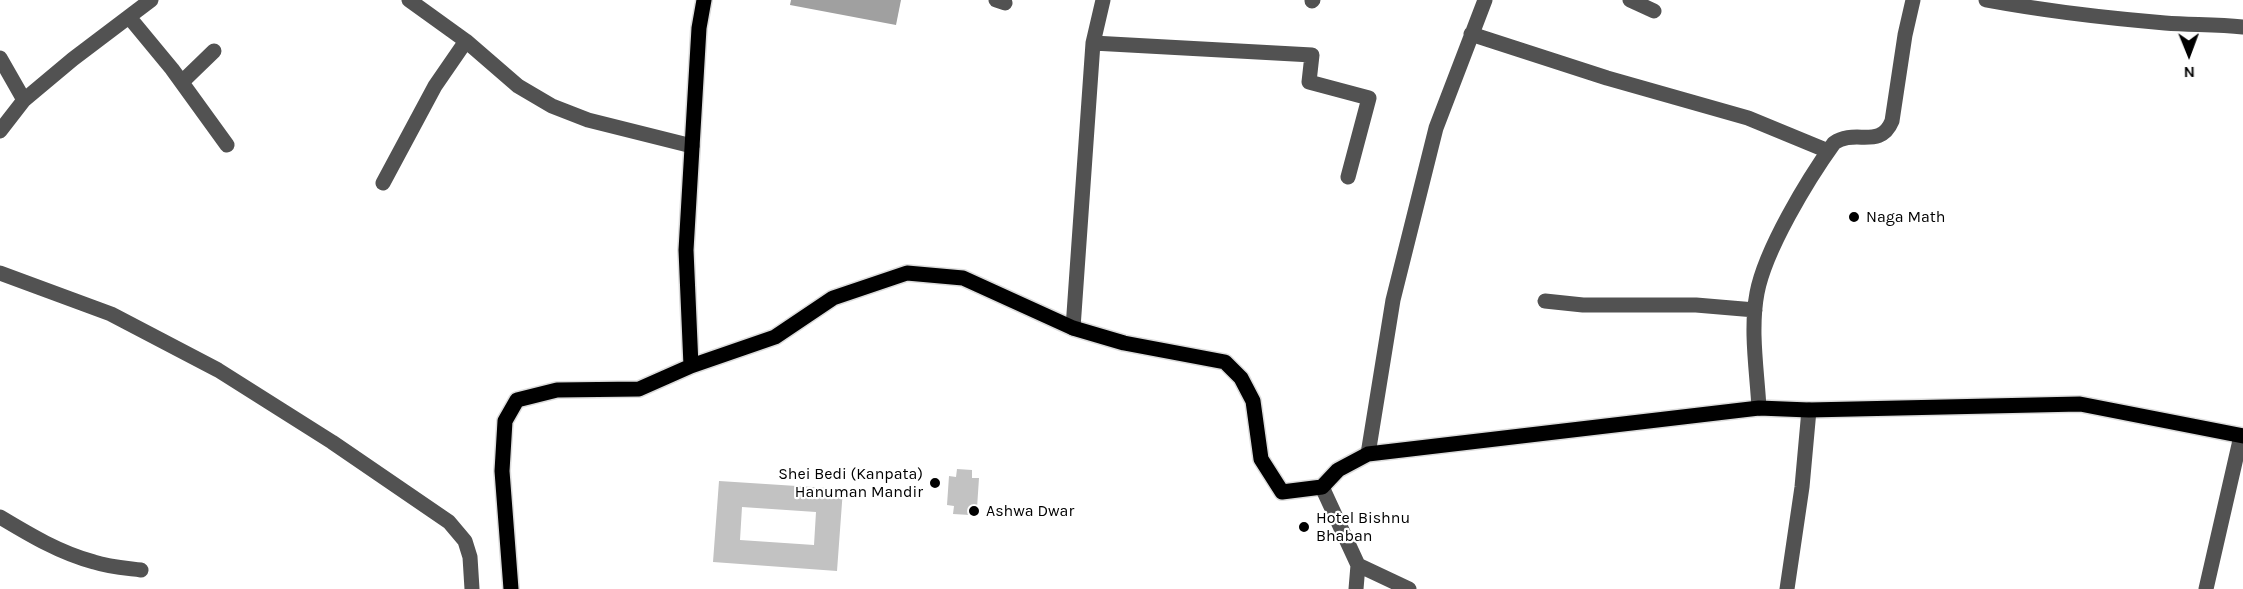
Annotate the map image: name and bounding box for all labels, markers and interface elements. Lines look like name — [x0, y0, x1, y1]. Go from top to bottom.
north arrow — [2159, 24, 2219, 84]
text: N — [2183, 63, 2195, 82]
place label: Naga Math — [1866, 207, 1945, 227]
marker: Naga Math — [1847, 210, 1861, 224]
place label: Shei Bedi (Kanpata) Hanuman Mandir — [778, 464, 923, 502]
marker: Shei Bedi (Kanpata) Hanuman Mandir — [928, 476, 942, 490]
place label: Ashwa Dwar — [986, 501, 1074, 521]
marker: Ashwa Dwar — [967, 504, 981, 518]
place label: Hotel Bishnu Bhaban — [1316, 508, 1410, 546]
marker: Hotel Bishnu Bhaban — [1297, 520, 1311, 534]

